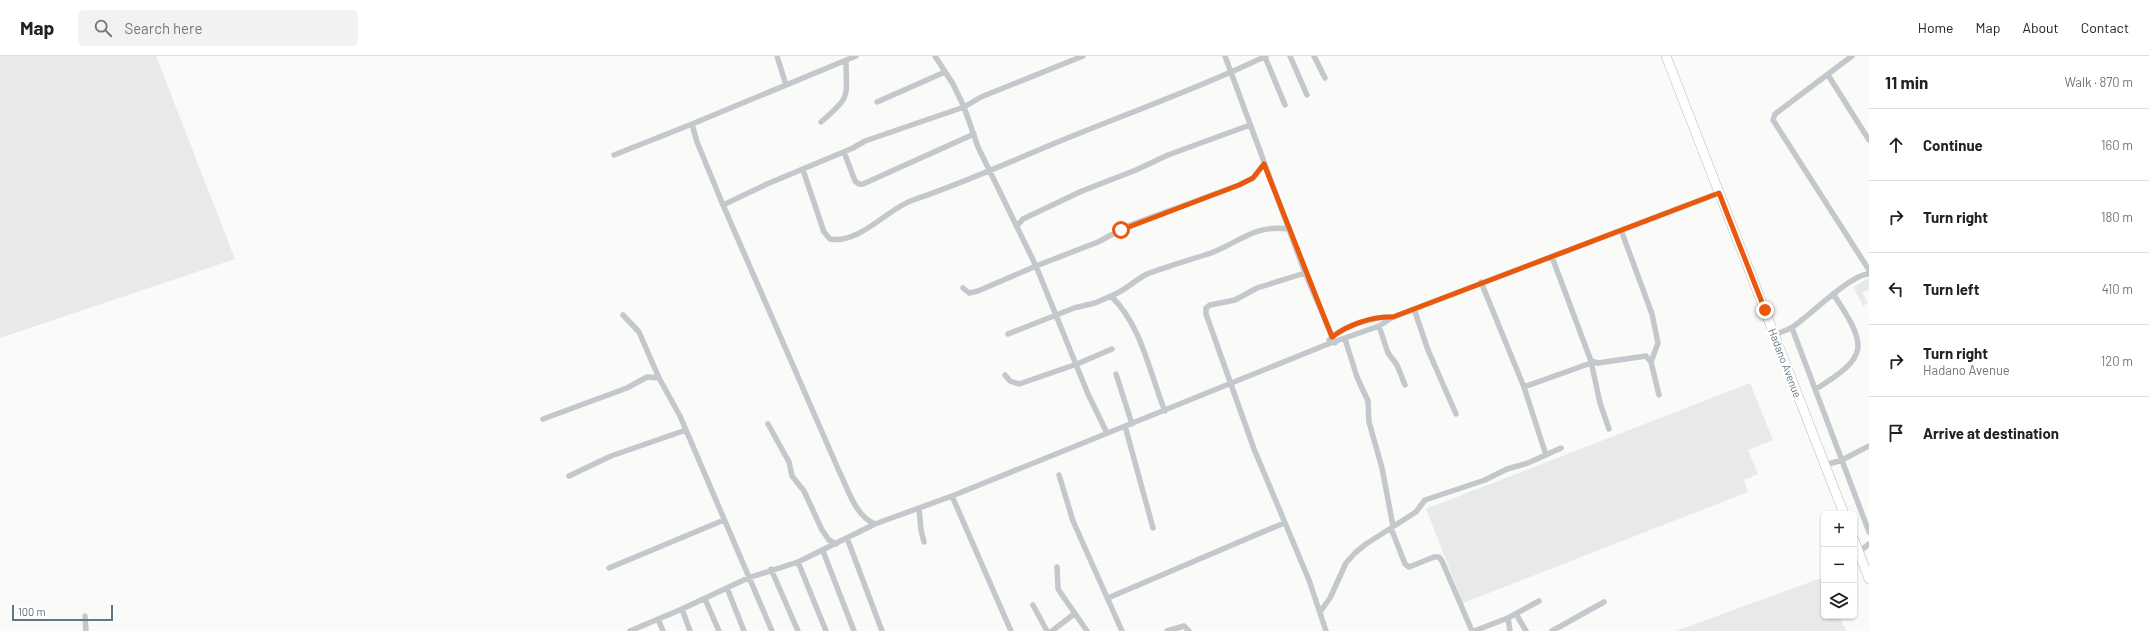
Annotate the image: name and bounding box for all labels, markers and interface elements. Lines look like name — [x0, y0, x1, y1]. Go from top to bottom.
search box — [78, 10, 358, 46]
text: Map — [20, 16, 54, 39]
icon: search — [92, 17, 114, 39]
text: Search here — [124, 19, 202, 37]
text: Home — [1918, 19, 1954, 36]
text: Map — [1976, 19, 2000, 36]
text: About — [2022, 19, 2059, 36]
text: Contact — [2081, 19, 2129, 36]
text: 11 min — [1885, 72, 1928, 92]
text: Walk · 870 m — [2065, 74, 2133, 90]
icon: ahead — [1885, 134, 1907, 156]
text: Continue — [1923, 136, 1983, 154]
text: 160 m — [2101, 137, 2133, 153]
icon: right — [1885, 206, 1907, 228]
text: Turn right — [1923, 208, 1988, 226]
text: 180 m — [2101, 209, 2133, 225]
route start — [1112, 221, 1130, 239]
icon: left — [1885, 278, 1907, 300]
text: Turn left — [1923, 280, 1979, 298]
text: 410 m — [2102, 281, 2133, 297]
route end — [1756, 301, 1774, 319]
street label: Hadano Avenue — [1766, 326, 1805, 400]
text: Turn right — [1923, 344, 1988, 362]
icon: right — [1885, 350, 1907, 372]
text: 120 m — [2101, 353, 2133, 369]
text: Hadano Avenue — [1923, 362, 2010, 378]
icon: arrive — [1885, 422, 1907, 444]
text: Arrive at destination — [1923, 424, 2059, 442]
map controls — [1821, 511, 1857, 619]
button: + — [1821, 511, 1857, 547]
button: − — [1821, 547, 1857, 583]
button: layers — [1821, 583, 1857, 619]
scale bar — [12, 603, 113, 622]
text: 100 m — [18, 605, 46, 618]

